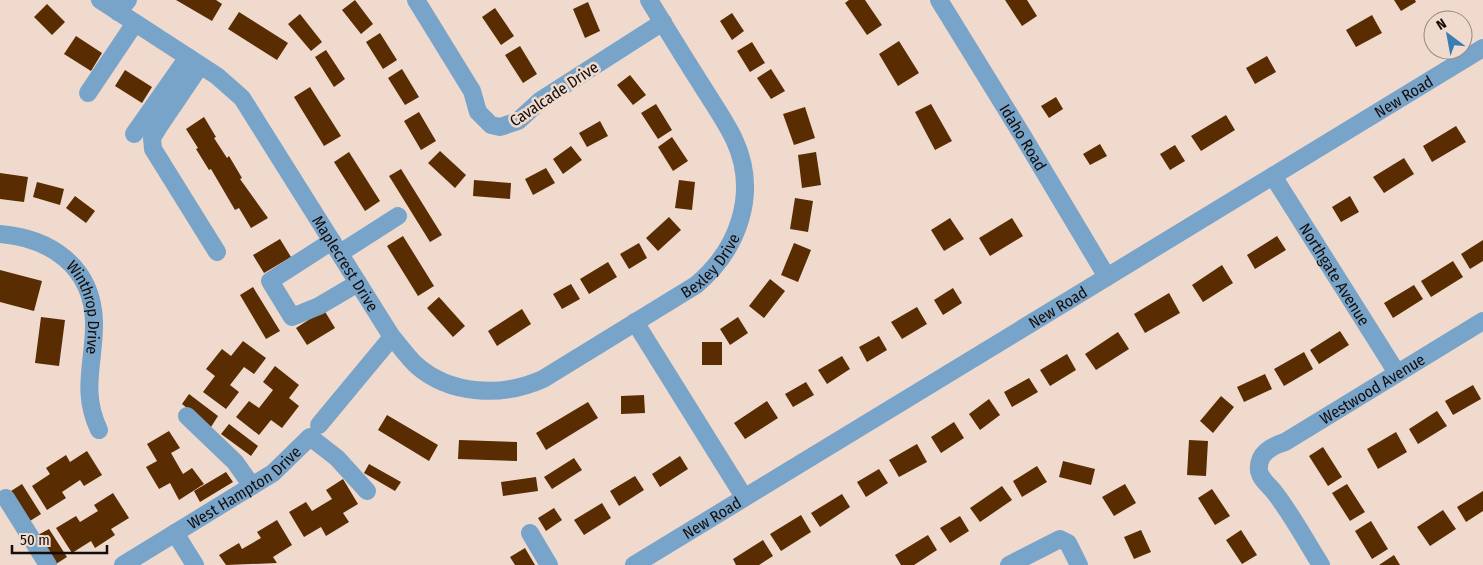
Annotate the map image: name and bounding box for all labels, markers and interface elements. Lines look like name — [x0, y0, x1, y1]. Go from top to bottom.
north arrow — [1423, 10, 1473, 60]
text: N — [1433, 15, 1449, 34]
street label: Cavalcade Drive — [506, 57, 602, 131]
street label: New Road — [1371, 71, 1436, 121]
street label: Idaho Road — [996, 100, 1051, 174]
street label: Maplecrest Drive — [309, 212, 383, 315]
street label: Northgate Avenue — [1296, 219, 1374, 329]
street label: Bexley Drive — [677, 230, 743, 302]
street label: Winthrop Drive — [63, 256, 104, 355]
street label: New Road — [1025, 282, 1090, 332]
street label: Westwood Avenue — [1316, 349, 1428, 428]
street label: West Hampton Drive — [184, 442, 305, 533]
street label: New Road — [679, 493, 744, 543]
scale bar — [12, 522, 108, 554]
text: 50 m — [20, 531, 50, 549]

